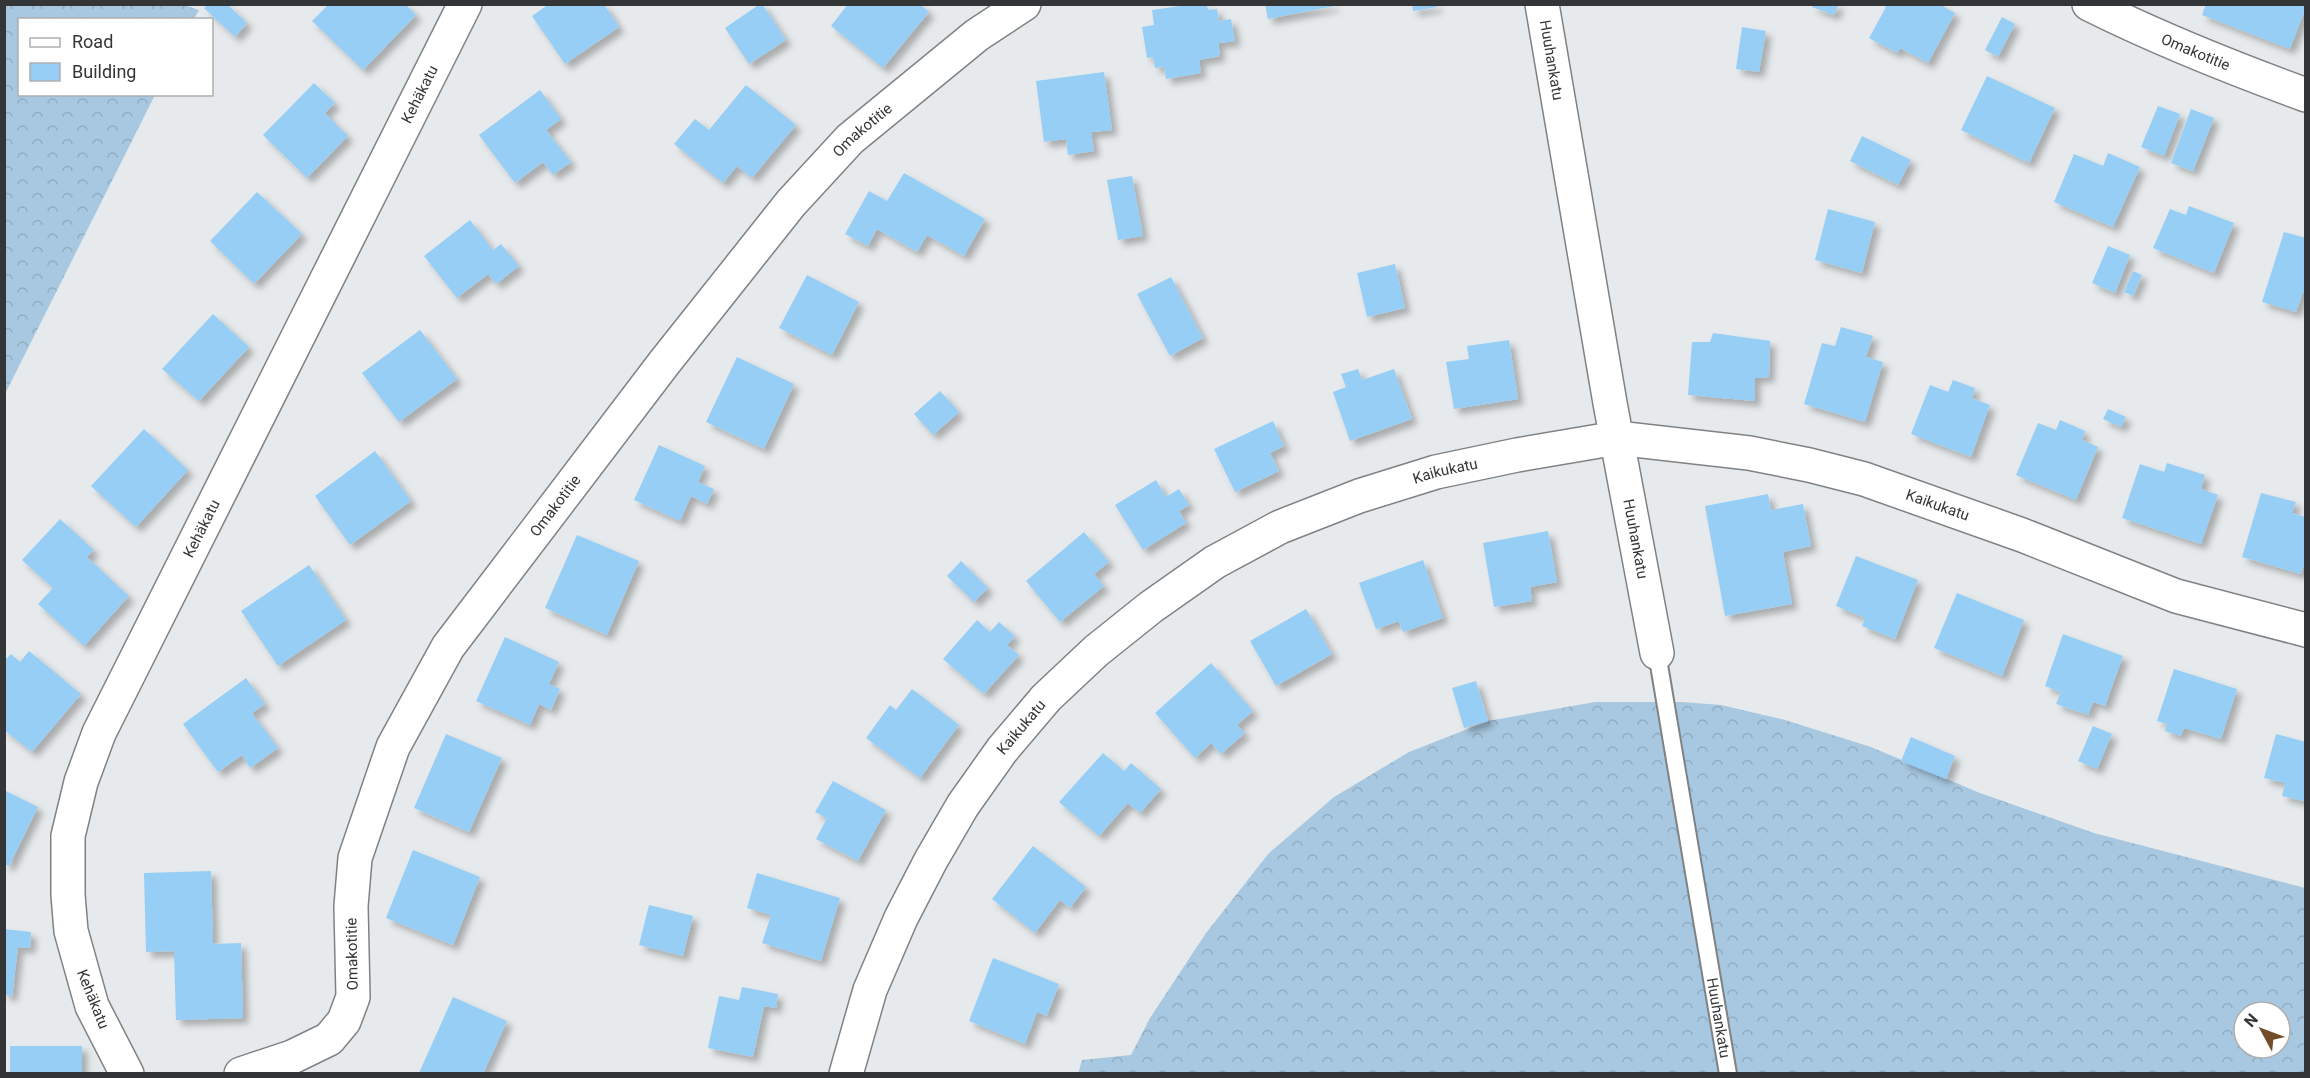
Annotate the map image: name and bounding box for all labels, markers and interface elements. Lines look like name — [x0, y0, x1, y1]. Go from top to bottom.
legend — [18, 18, 213, 96]
street label: Huuhankatu — [1536, 19, 1567, 102]
street label: Omakotitie — [2158, 30, 2233, 74]
text: Road — [72, 31, 113, 52]
text: Building — [72, 61, 136, 82]
street label: Kehäkatu — [398, 62, 442, 126]
street label: Omakotitie — [829, 99, 896, 161]
street label: Kaikukatu — [1410, 455, 1479, 488]
street label: Omakotitie — [526, 471, 585, 540]
street label: Kaikukatu — [1903, 486, 1972, 525]
street label: Kehäkatu — [180, 497, 224, 561]
street label: Huuhankatu — [1619, 497, 1652, 580]
street label: Kaikukatu — [993, 696, 1050, 758]
street label: Omakotitie — [342, 917, 362, 991]
street label: Kehäkatu — [73, 967, 113, 1031]
street label: Huuhankatu — [1703, 976, 1734, 1059]
north arrow — [2232, 1000, 2292, 1060]
text: N — [2240, 1010, 2262, 1031]

